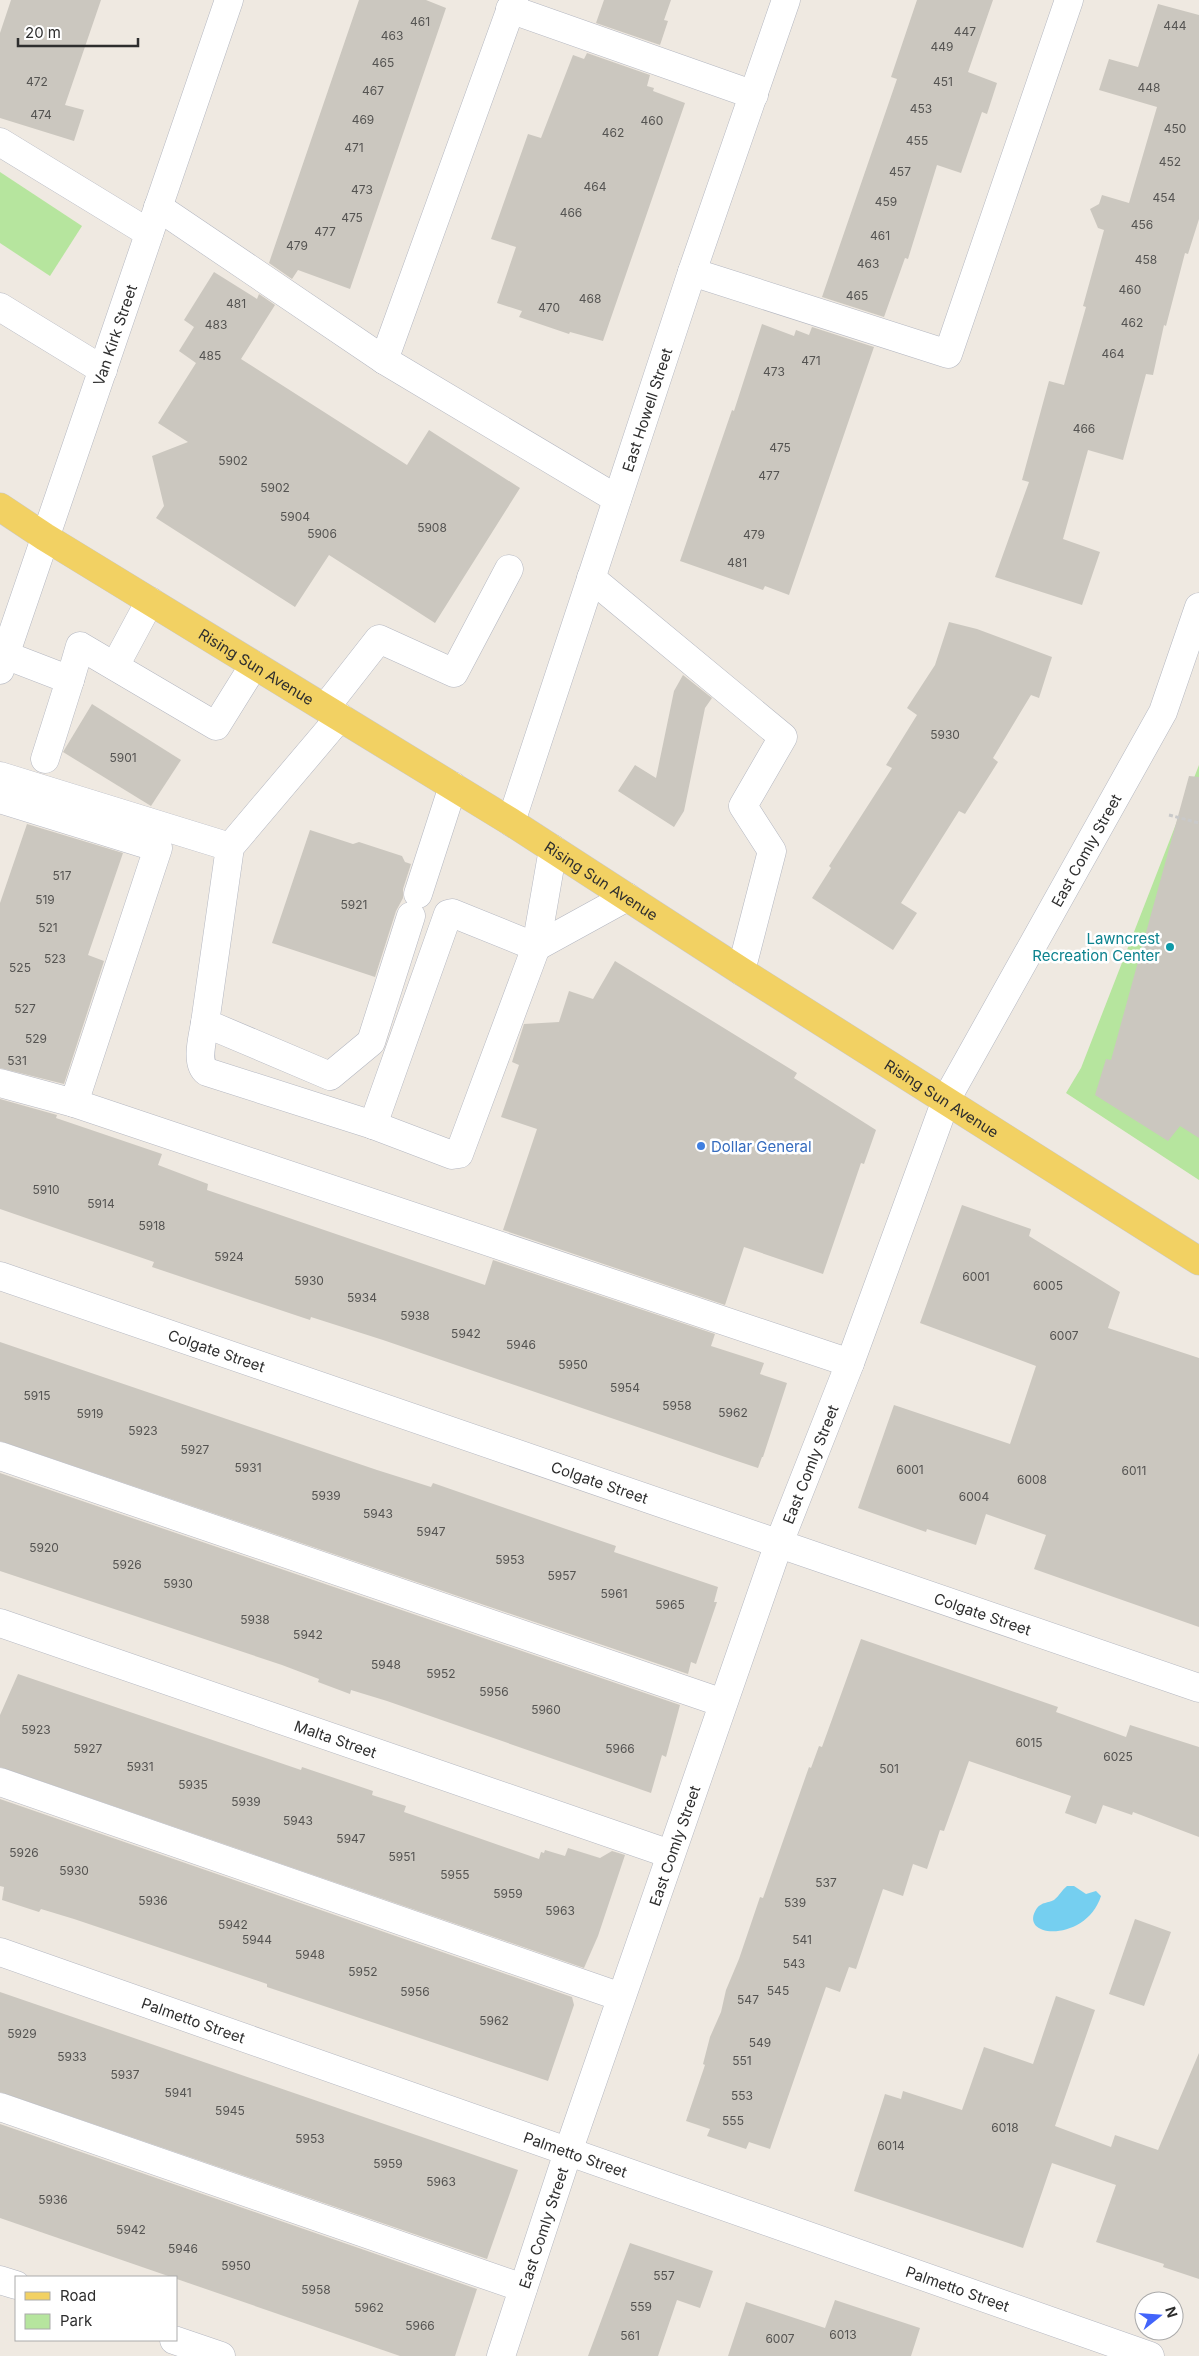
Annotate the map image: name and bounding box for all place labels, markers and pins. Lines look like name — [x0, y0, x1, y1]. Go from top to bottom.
place label: Lawncrest Recreation Center — [1032, 929, 1160, 965]
marker: Lawncrest Recreation Center — [1164, 941, 1176, 953]
place label: Dollar General — [711, 1137, 812, 1156]
marker: Dollar General — [695, 1140, 707, 1152]

